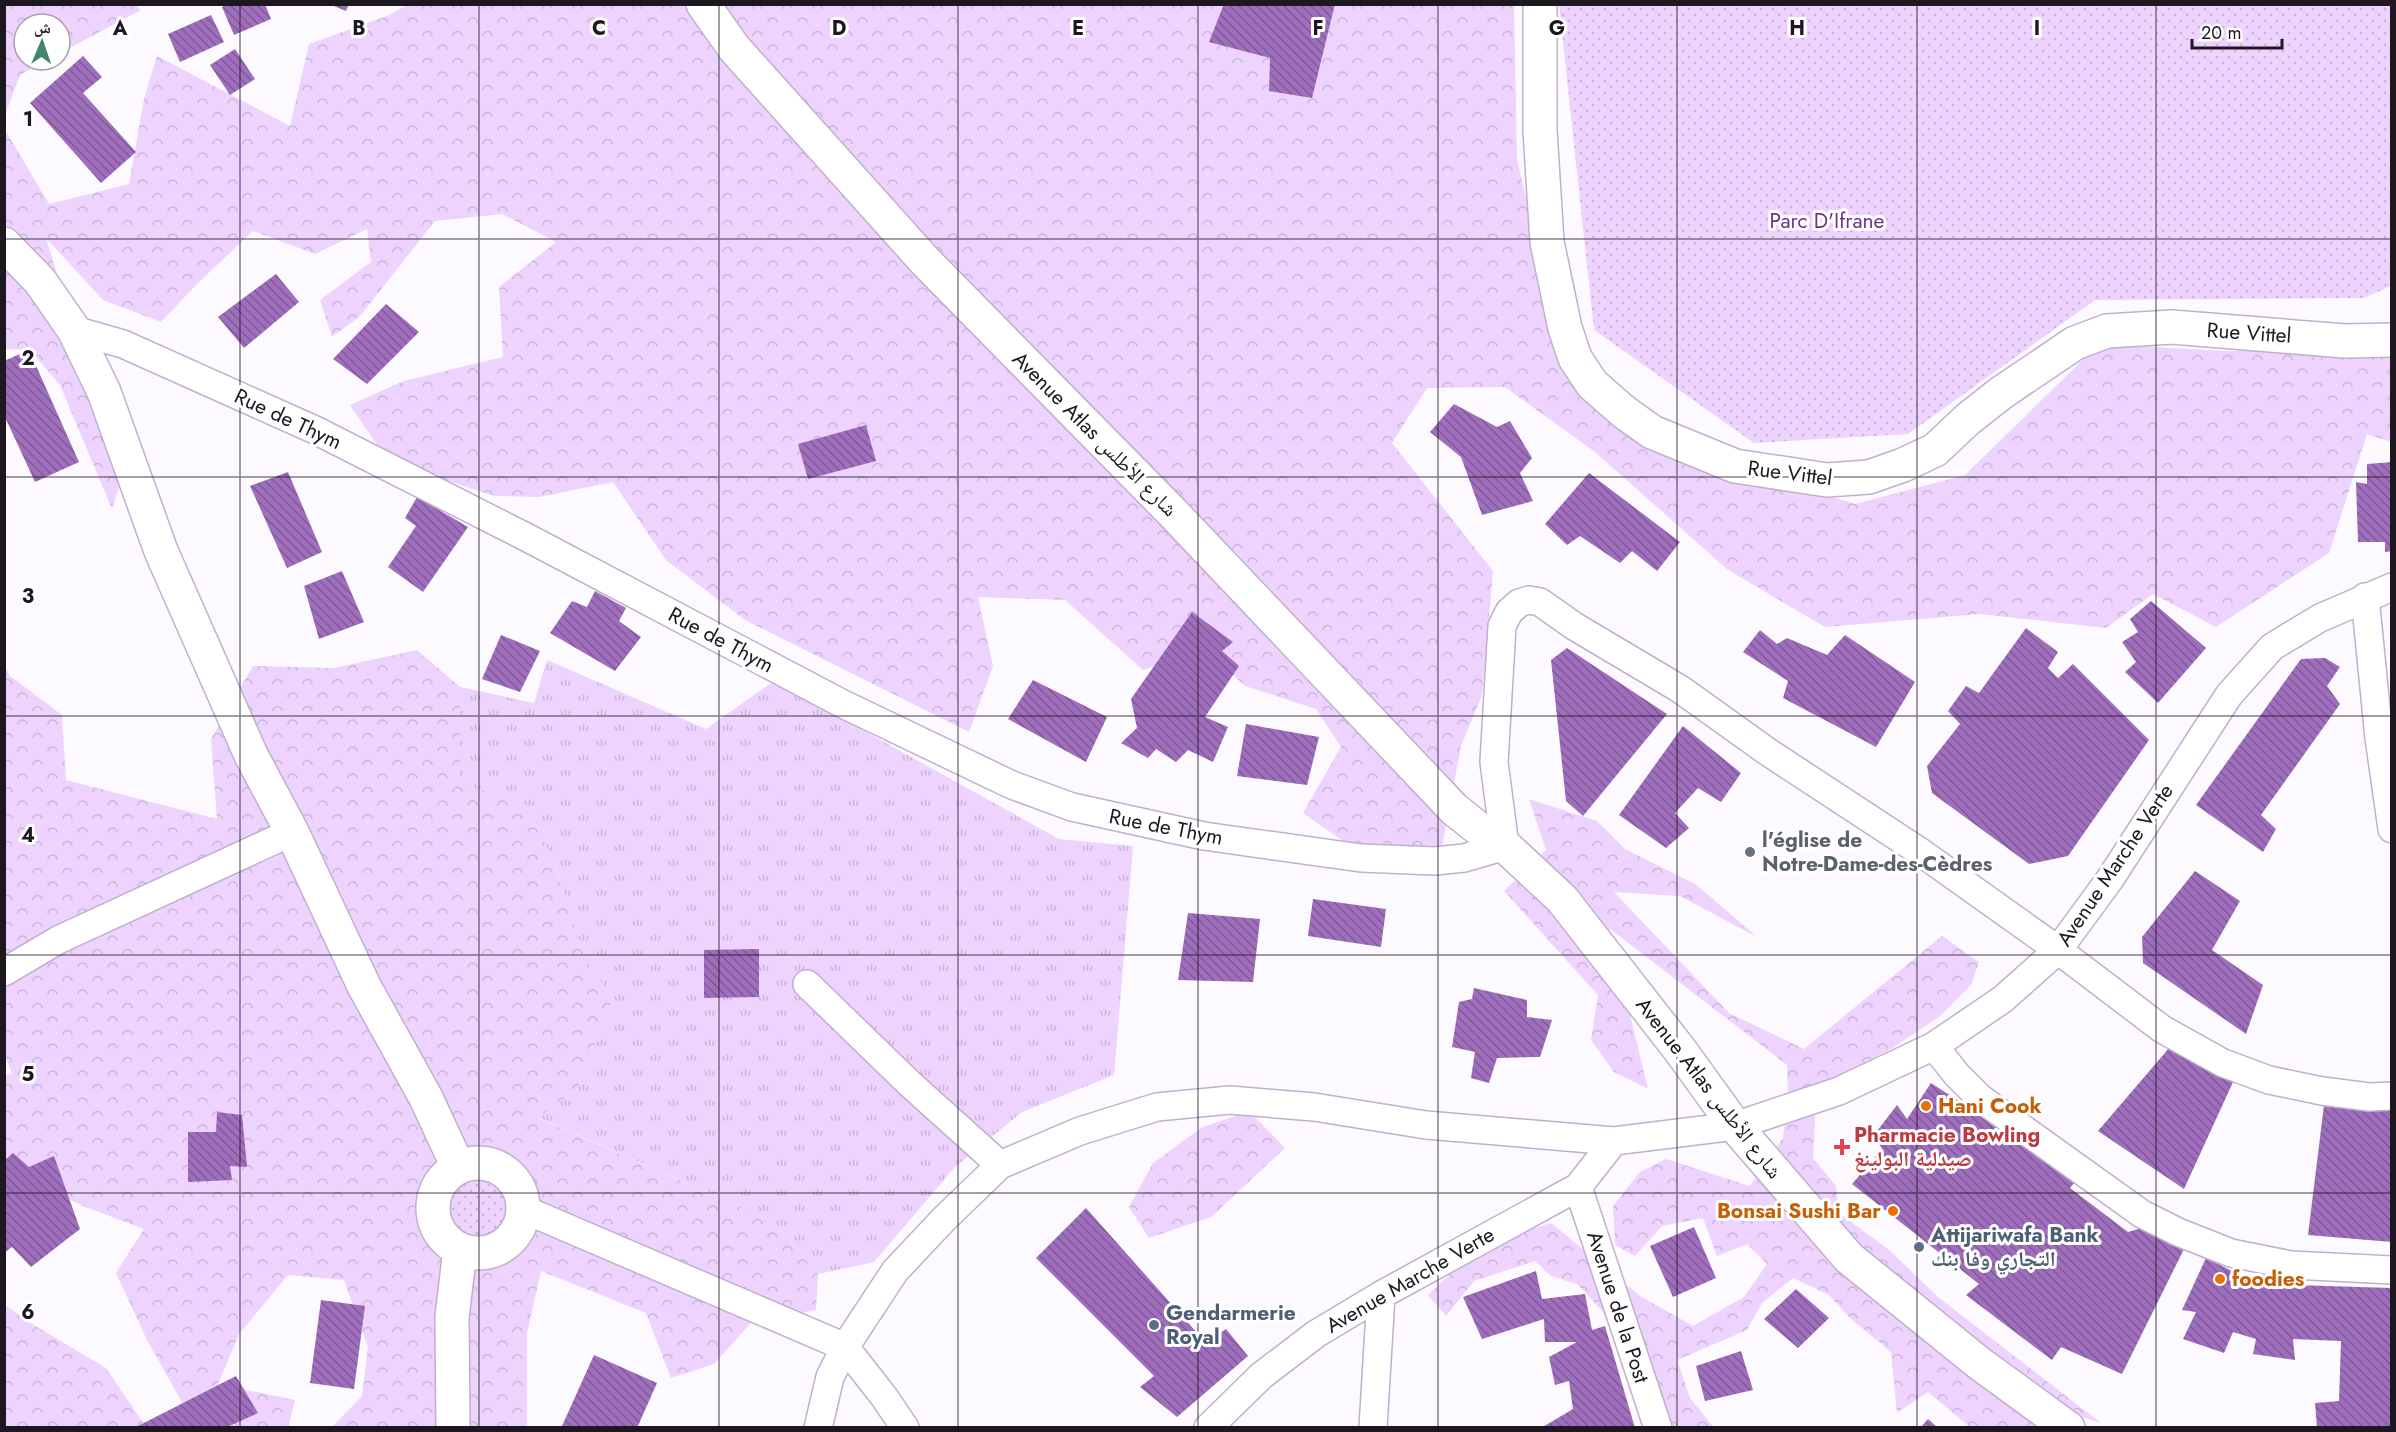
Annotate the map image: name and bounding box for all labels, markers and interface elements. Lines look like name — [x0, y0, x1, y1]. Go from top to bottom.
north arrow — [12, 12, 72, 72]
scale bar — [2192, 12, 2282, 50]
text: A — [112, 14, 128, 43]
text: B — [352, 14, 366, 43]
text: C — [592, 14, 606, 43]
text: D — [832, 14, 846, 43]
text: E — [1072, 14, 1084, 43]
text: F — [1312, 14, 1324, 43]
text: G — [1549, 14, 1565, 43]
text: H — [1789, 14, 1805, 43]
text: I — [2034, 14, 2040, 43]
text: ش — [34, 16, 51, 39]
text: 20 m — [2201, 20, 2241, 46]
text: 1 — [23, 105, 33, 134]
park label: Parc D'Ifrane — [1770, 206, 1885, 236]
street label: Rue Vittel — [2206, 315, 2292, 351]
text: 2 — [21, 344, 35, 373]
street label: Avenue Atlas شارع الأطلس — [1006, 345, 1184, 523]
street label: Rue de Thym — [229, 381, 347, 457]
street label: Rue Vittel — [1746, 453, 1834, 493]
text: 3 — [22, 582, 34, 611]
street label: Rue de Thym — [663, 600, 779, 680]
street label: Avenue Marche Verte — [2049, 778, 2181, 952]
street label: Rue de Thym — [1107, 801, 1225, 853]
text: 4 — [21, 821, 35, 850]
place label: l'église de Notre-Dame-des-Cèdres — [1762, 825, 1993, 879]
marker: l'église de Notre-Dame-des-Cèdres — [1743, 845, 1757, 859]
street label: Avenue Atlas شارع الأطلس — [1629, 991, 1789, 1185]
text: 5 — [22, 1060, 35, 1089]
place label: Hani Cook — [1938, 1091, 2042, 1121]
marker: Hani Cook — [1919, 1099, 1933, 1113]
place label: Pharmacie Bowling صيدلية البولينغ — [1854, 1120, 2040, 1174]
marker: Pharmacie Bowling صيدلية البولينغ — [1835, 1140, 1849, 1154]
place label: Bonsai Sushi Bar — [1717, 1196, 1881, 1226]
marker: Bonsai Sushi Bar — [1886, 1204, 1900, 1218]
street label: Avenue Marche Verte — [1320, 1219, 1500, 1340]
place label: Attijariwafa Bank التجاري وفا بنك — [1930, 1220, 2099, 1275]
street label: Avenue de la Post — [1579, 1227, 1657, 1387]
marker: Attijariwafa Bank التجاري وفا بنك — [1912, 1240, 1926, 1254]
place label: foodies — [2232, 1264, 2305, 1294]
marker: foodies — [2213, 1272, 2227, 1286]
text: 6 — [21, 1298, 35, 1327]
place label: Gendarmerie Royal — [1166, 1298, 1296, 1352]
marker: Gendarmerie Royal — [1147, 1318, 1161, 1332]

